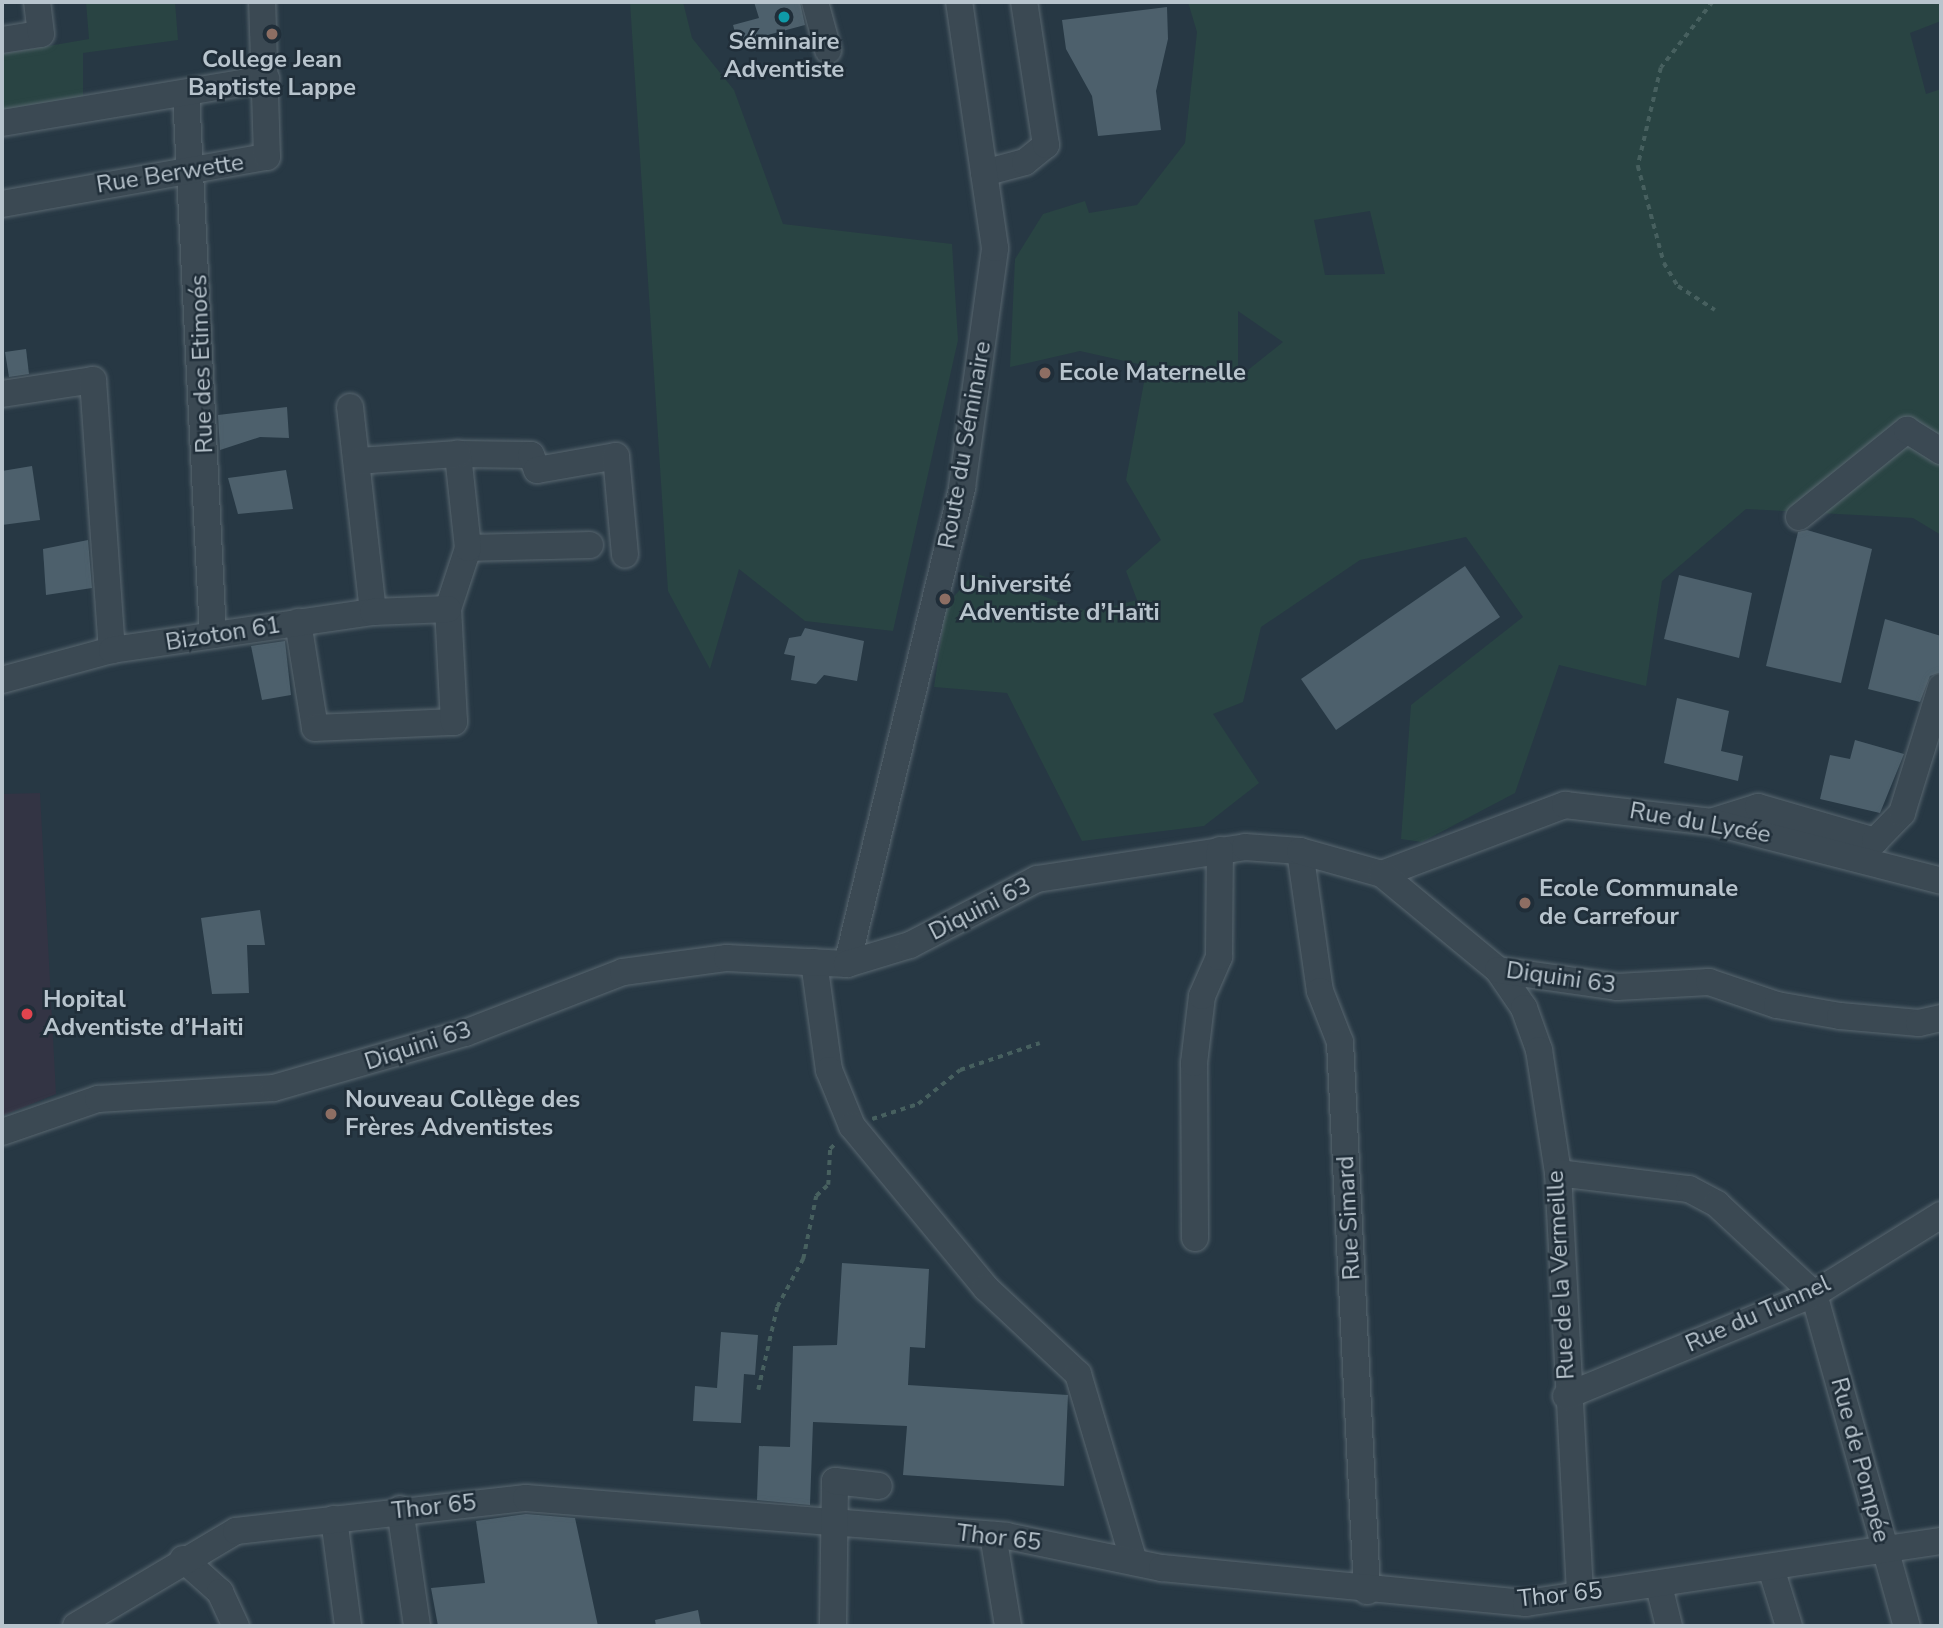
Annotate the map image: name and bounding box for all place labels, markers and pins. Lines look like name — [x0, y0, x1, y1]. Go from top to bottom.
marker: Séminaire Adventiste — [776, 9, 792, 25]
marker: College Jean Baptiste Lappe — [264, 26, 280, 42]
place label: Séminaire Adventiste — [724, 28, 844, 84]
place label: College Jean Baptiste Lappe — [188, 46, 356, 102]
place label: Ecole Maternelle — [1059, 359, 1246, 387]
marker: Ecole Maternelle — [1037, 365, 1053, 381]
place label: Université Adventiste d’Haïti — [959, 571, 1160, 627]
marker: Université Adventiste d’Haïti — [937, 591, 953, 607]
place label: Ecole Communale de Carrefour — [1539, 875, 1738, 931]
marker: Ecole Communale de Carrefour — [1517, 895, 1533, 911]
place label: Hopital Adventiste d’Haiti — [43, 986, 244, 1042]
marker: Hopital Adventiste d’Haiti — [17, 1004, 37, 1024]
place label: Nouveau Collège des Frères Adventistes — [345, 1086, 580, 1142]
marker: Nouveau Collège des Frères Adventistes — [323, 1106, 339, 1122]

